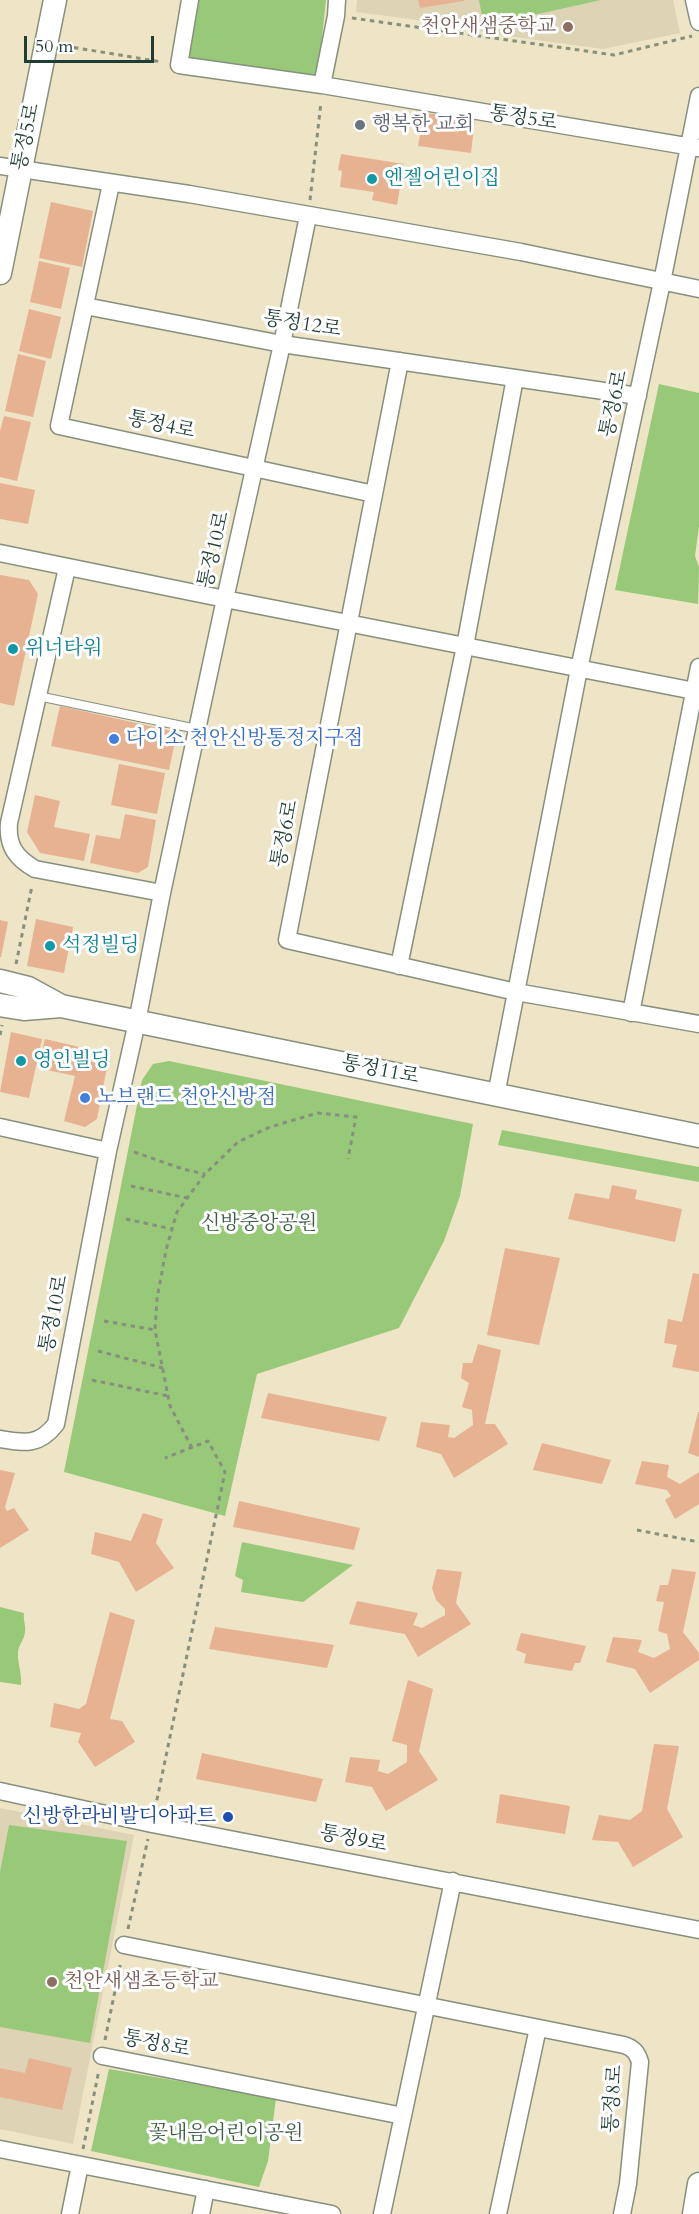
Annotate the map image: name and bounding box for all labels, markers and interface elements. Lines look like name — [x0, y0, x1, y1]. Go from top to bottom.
place label: 천안새샘중학교 — [421, 15, 556, 39]
marker: 천안새샘중학교 — [561, 20, 575, 34]
scale bar — [27, 24, 158, 62]
text: 50 m — [35, 34, 74, 59]
street label: 통정5로 — [8, 101, 46, 173]
street label: 통정5로 — [487, 102, 559, 136]
place label: 행복한 교회 — [372, 113, 474, 137]
marker: 행복한 교회 — [353, 118, 367, 132]
place label: 엔젤어린이집 — [384, 167, 500, 191]
marker: 엔젤어린이집 — [365, 172, 379, 186]
street label: 통정12로 — [261, 307, 343, 343]
street label: 통정6로 — [596, 368, 634, 440]
street label: 통정4로 — [125, 407, 197, 445]
street label: 통정10로 — [194, 509, 236, 591]
place label: 위너타워 — [25, 637, 102, 661]
marker: 위너타워 — [6, 642, 20, 656]
place label: 다이소 천안신방통정지구점 — [126, 727, 363, 751]
marker: 다이소 천안신방통정지구점 — [107, 732, 121, 746]
street label: 통정6로 — [268, 798, 304, 870]
place label: 석정빌딩 — [62, 934, 139, 958]
marker: 석정빌딩 — [43, 939, 57, 953]
place label: 영인빌딩 — [33, 1049, 110, 1073]
street label: 통정11로 — [339, 1052, 421, 1090]
marker: 영인빌딩 — [14, 1054, 28, 1068]
place label: 노브랜드 천안신방점 — [97, 1086, 276, 1110]
marker: 노브랜드 천안신방점 — [78, 1091, 92, 1105]
park label: 신방중앙공원 — [201, 1212, 317, 1236]
street label: 통정10로 — [36, 1273, 74, 1355]
place label: 신방한라비발디아파트 — [23, 1805, 216, 1829]
marker: 신방한라비발디아파트 — [221, 1810, 235, 1824]
street label: 통정9로 — [317, 1822, 389, 1858]
place label: 천안새샘초등학교 — [64, 1970, 219, 1994]
marker: 천안새샘초등학교 — [45, 1975, 59, 1989]
street label: 통정8로 — [120, 2027, 192, 2063]
street label: 통정8로 — [600, 2064, 628, 2134]
park label: 꽃내음어린이공원 — [149, 2122, 303, 2146]

